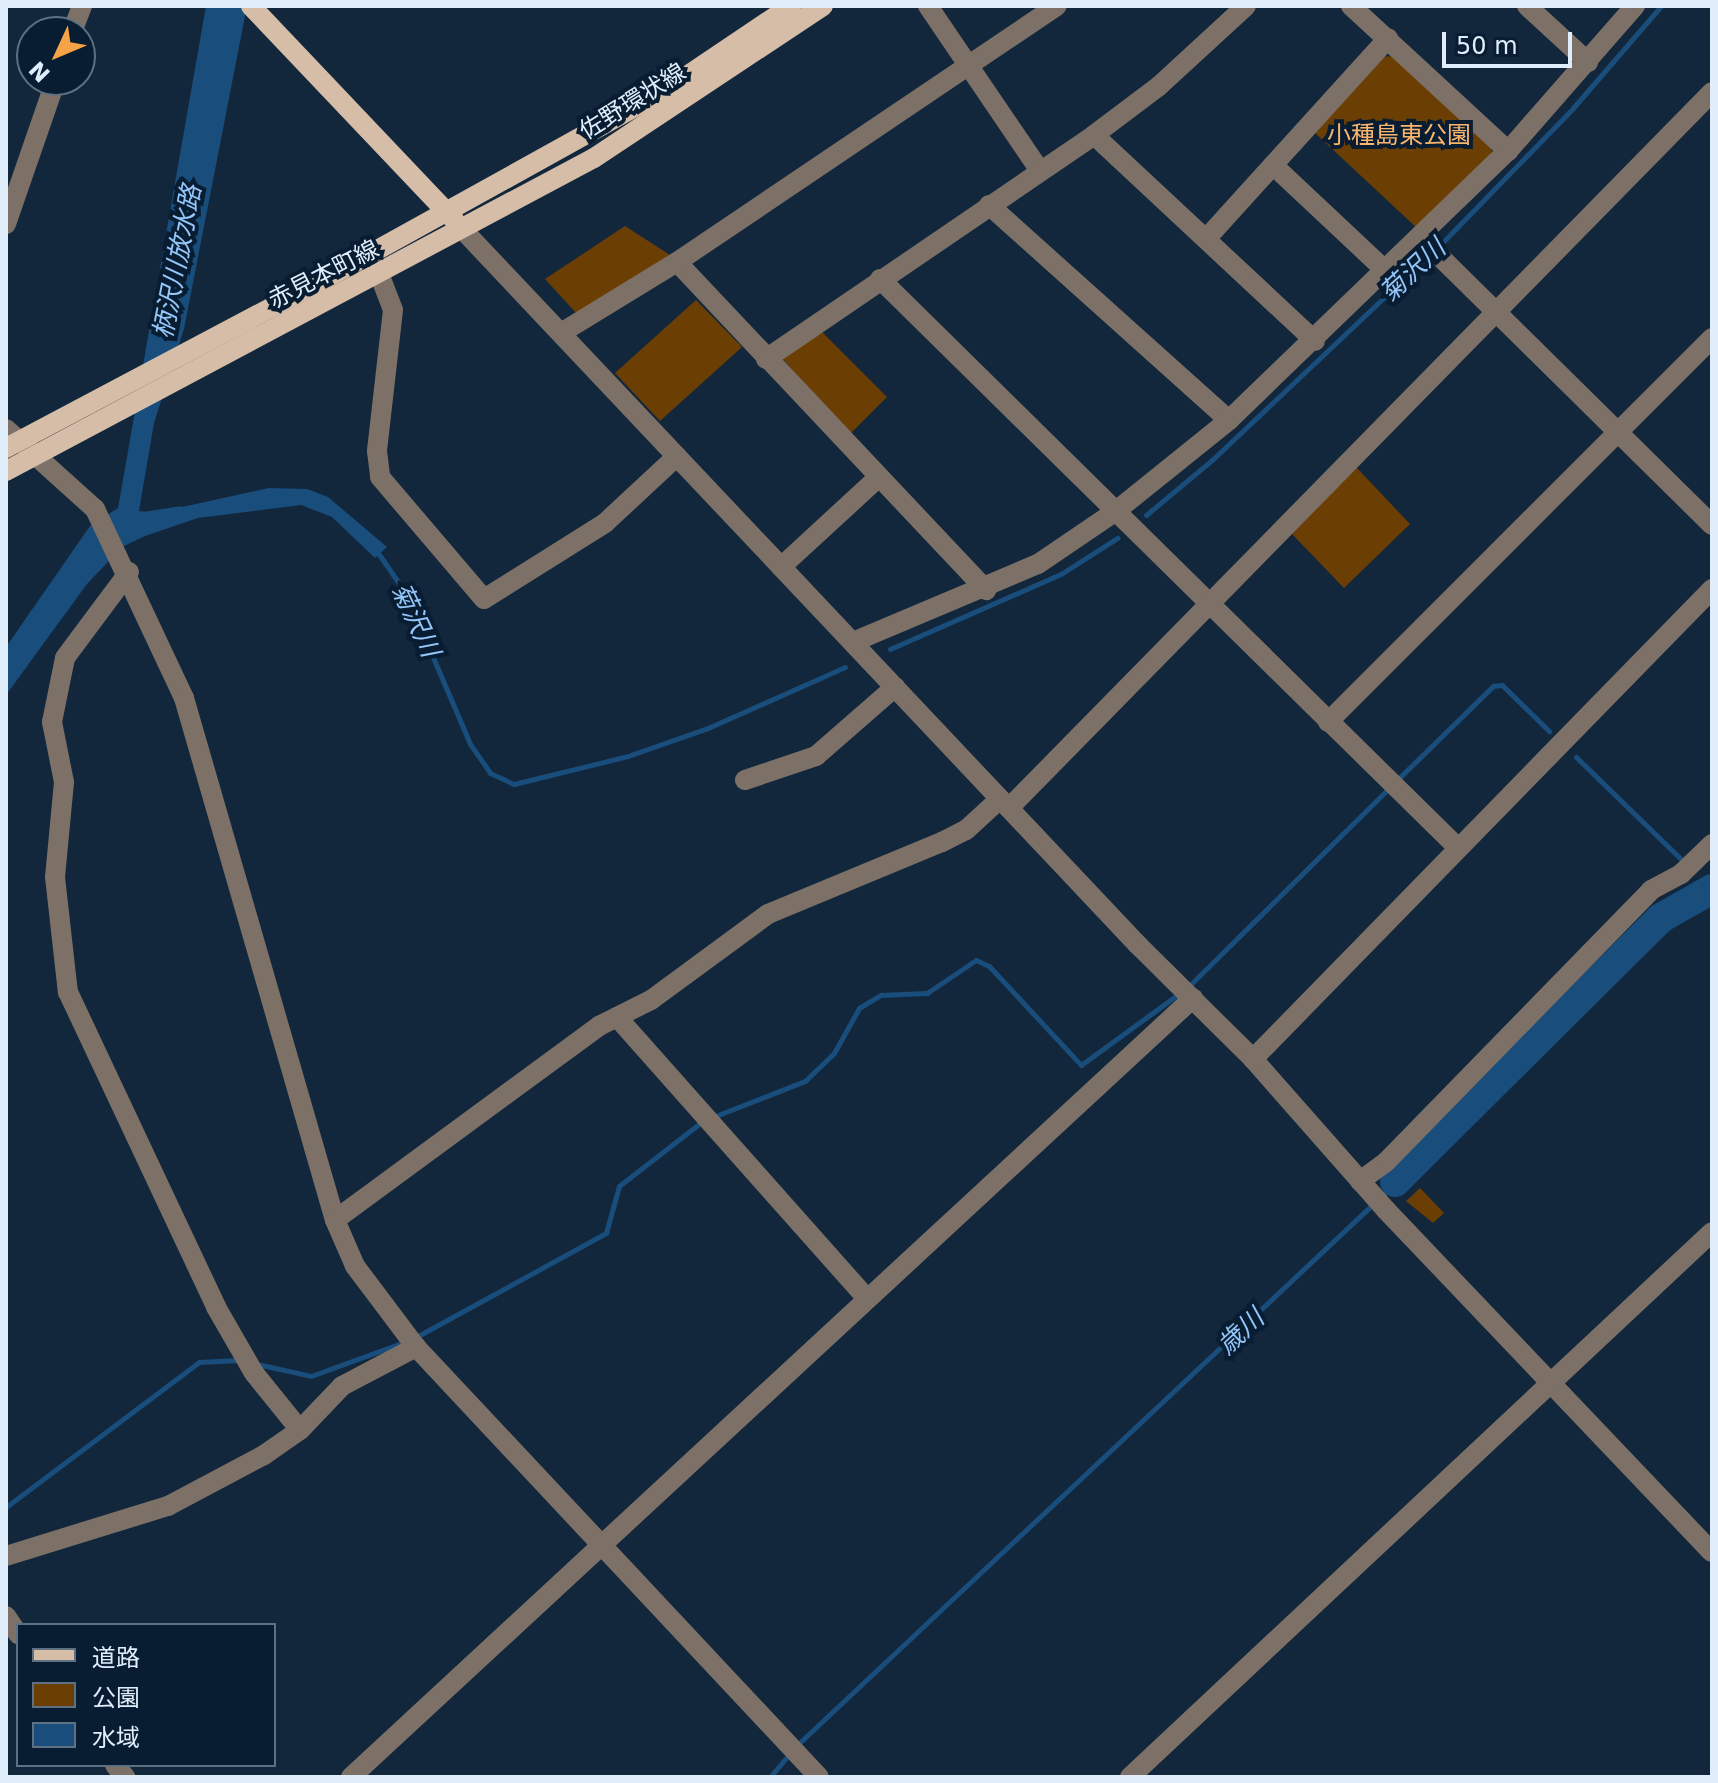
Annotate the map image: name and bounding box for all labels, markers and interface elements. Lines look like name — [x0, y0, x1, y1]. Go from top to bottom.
north arrow — [16, 16, 96, 96]
scale bar — [1446, 16, 1576, 66]
text: 50 m — [1456, 32, 1518, 60]
text: N — [24, 56, 55, 87]
street label: 佐野環状線 — [574, 58, 692, 146]
park label: 小種島東公園 — [1327, 122, 1471, 150]
water label: 柄沢川放水路 — [148, 182, 208, 342]
water label: 菊沢川 — [1374, 233, 1452, 309]
street label: 赤見本町線 — [264, 235, 384, 315]
water label: 菊沢川 — [384, 578, 446, 662]
water label: 歳川 — [1211, 1303, 1271, 1361]
legend — [16, 1623, 276, 1767]
text: 道路 — [92, 1644, 140, 1672]
text: 公園 — [92, 1684, 140, 1712]
text: 水域 — [92, 1724, 140, 1752]

